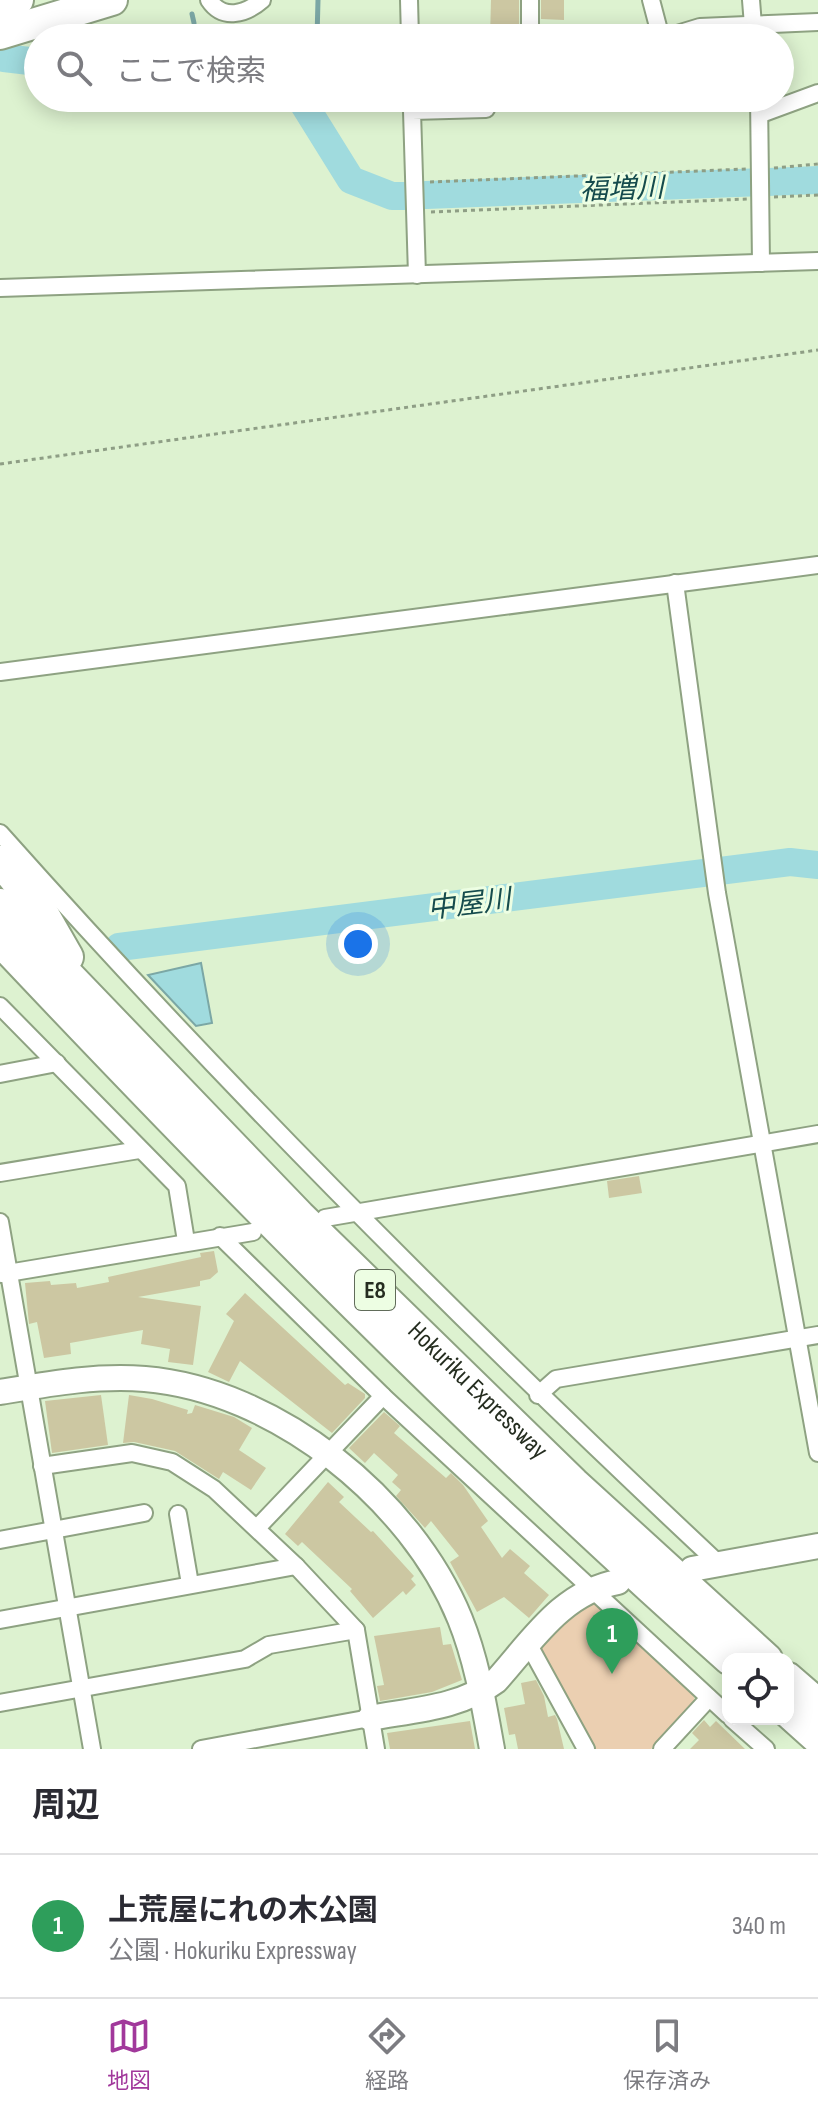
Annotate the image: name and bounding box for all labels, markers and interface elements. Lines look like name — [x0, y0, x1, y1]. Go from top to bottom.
search box — [24, 24, 794, 112]
icon: search — [52, 46, 96, 90]
text: ここで検索 — [116, 54, 266, 90]
water label: 福増川 — [579, 171, 668, 207]
water label: 中屋川 — [425, 883, 516, 926]
your location — [338, 924, 378, 964]
road number: E8 — [355, 1270, 395, 1310]
street label: Hokuriku Expressway — [401, 1316, 554, 1466]
pin: 1 — [586, 1608, 638, 1674]
map controls — [722, 1653, 794, 1725]
button: locate — [722, 1653, 794, 1725]
text: 周辺 — [32, 1785, 100, 1826]
text: 上荒屋にれの木公園 — [108, 1893, 378, 1929]
text: 1 — [53, 1911, 63, 1942]
text: 340 m — [732, 1911, 786, 1942]
text: 公園 · Hokuriku Expressway — [108, 1936, 357, 1967]
tab: 地図 — [107, 2014, 151, 2095]
tab: 経路 — [365, 2014, 409, 2095]
tab: 保存済み — [623, 2014, 711, 2095]

